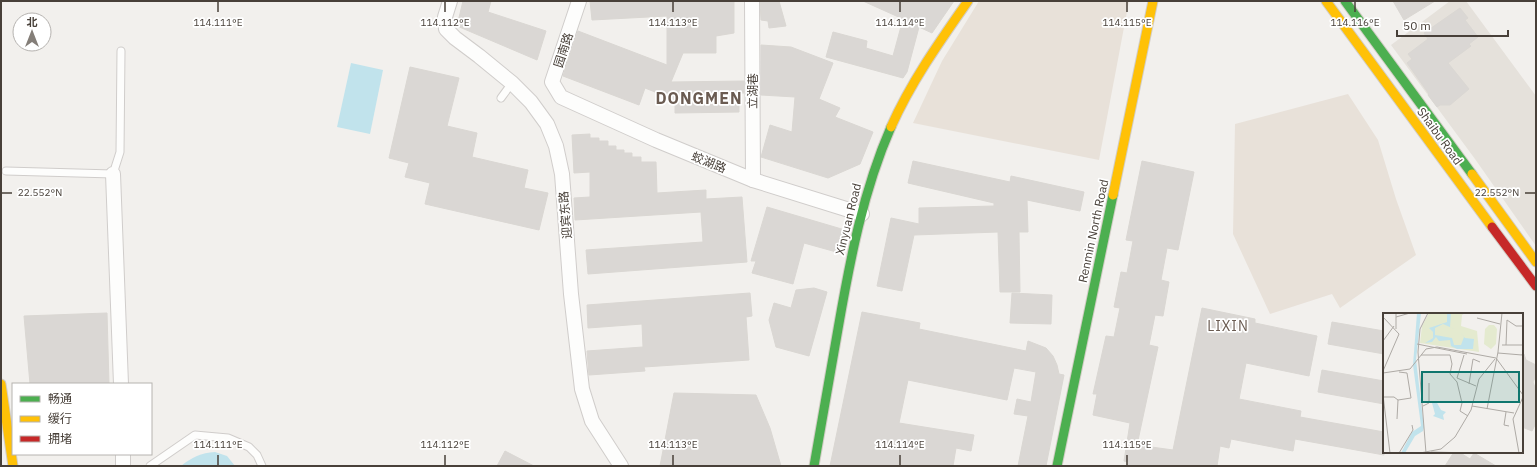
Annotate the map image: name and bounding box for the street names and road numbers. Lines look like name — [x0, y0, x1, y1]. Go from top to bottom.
street label: 园南路 — [550, 31, 576, 69]
street label: 立湖巷 — [745, 73, 760, 109]
street label: Shaibu Road — [1414, 104, 1466, 168]
street label: 蛟湖路 — [689, 148, 729, 176]
street label: Renmin North Road — [1075, 178, 1111, 284]
street label: Xinyuan Road — [832, 182, 864, 256]
street label: 迎宾东路 — [555, 190, 575, 240]

